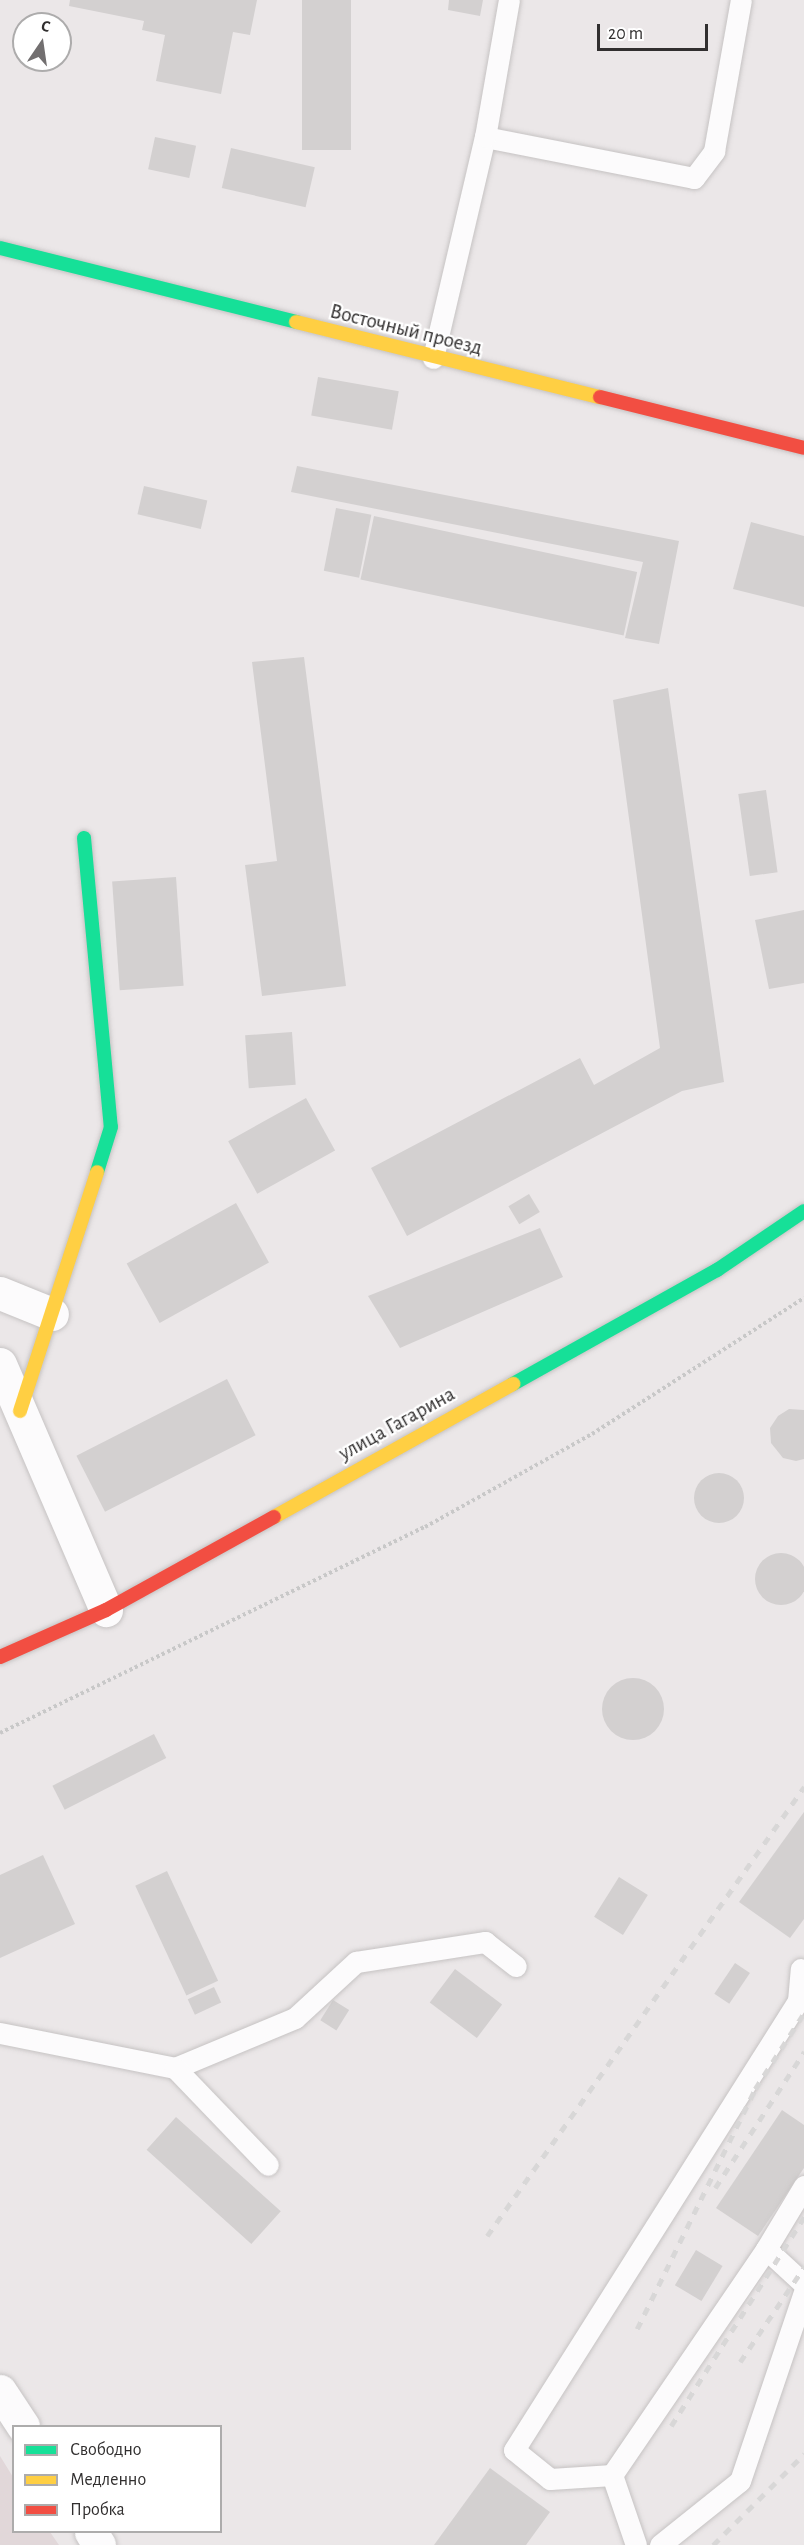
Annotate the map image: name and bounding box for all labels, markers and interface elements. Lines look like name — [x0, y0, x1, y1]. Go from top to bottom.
north arrow — [12, 12, 72, 72]
scale bar — [600, 12, 711, 50]
text: С — [39, 18, 52, 35]
text: 20 m — [608, 25, 643, 43]
street label: Восточный проезд — [327, 299, 485, 361]
street label: улица Гагарина — [334, 1382, 460, 1466]
legend — [12, 2425, 222, 2533]
text: Свободно — [70, 2441, 142, 2459]
text: Медленно — [70, 2471, 146, 2489]
text: Пробка — [70, 2501, 125, 2519]

